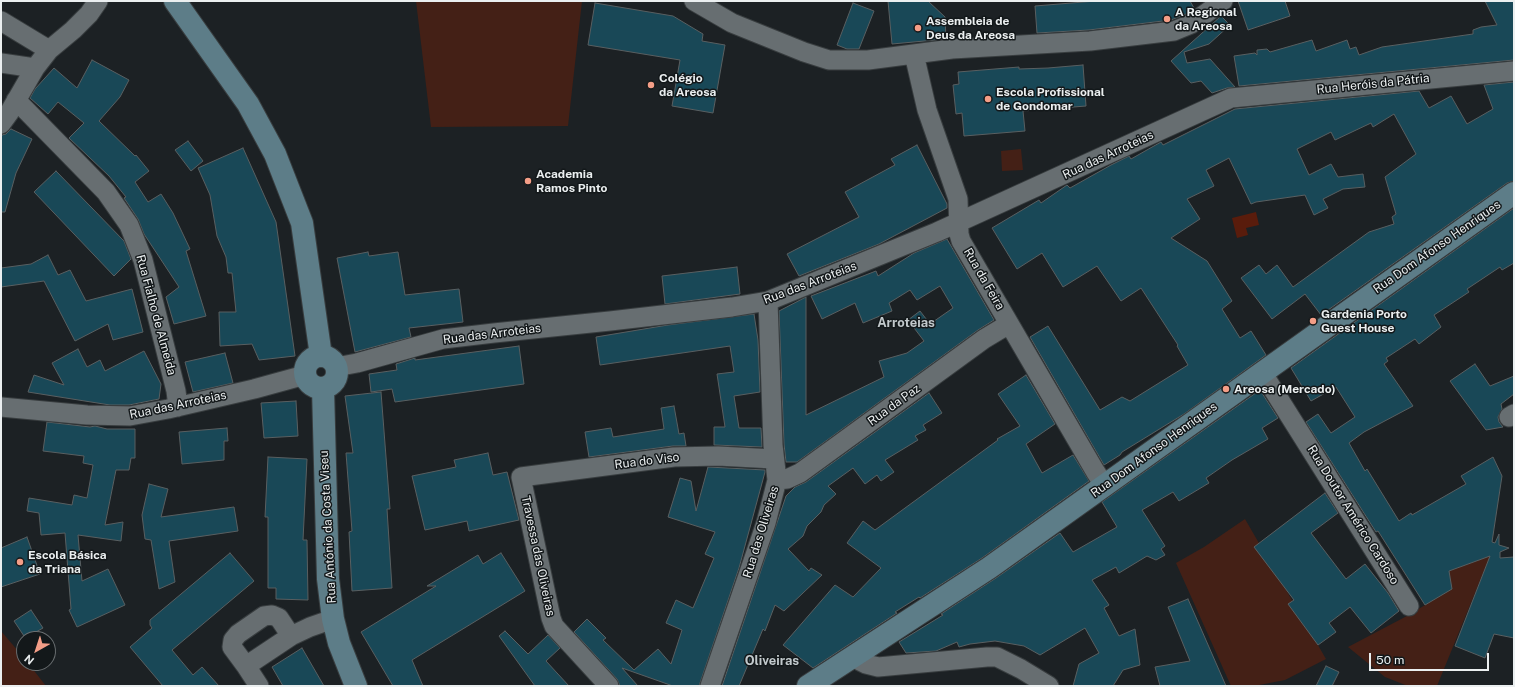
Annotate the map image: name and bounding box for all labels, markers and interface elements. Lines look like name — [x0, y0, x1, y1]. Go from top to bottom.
place label: A Regional da Areosa — [1175, 5, 1237, 33]
place label: Assembleia de Deus da Areosa — [926, 14, 1015, 42]
marker: A Regional da Areosa — [1162, 14, 1172, 24]
marker: Assembleia de Deus da Areosa — [913, 23, 923, 33]
place label: Colégio da Areosa — [659, 71, 716, 99]
street label: Rua Heróis da Pátria — [1316, 71, 1430, 97]
marker: Colégio da Areosa — [646, 80, 656, 90]
place label: Escola Profissional de Gondomar — [996, 85, 1105, 113]
marker: Escola Profissional de Gondomar — [983, 94, 993, 104]
street label: Rua das Arroteias — [1060, 128, 1156, 182]
place label: Academia Ramos Pinto — [536, 167, 607, 195]
marker: Academia Ramos Pinto — [523, 176, 533, 186]
street label: Rua Dom Afonso Henriques — [1370, 197, 1504, 297]
street label: Rua da Feira — [960, 245, 1008, 313]
street label: Rua Fialho de Almeida — [133, 253, 179, 377]
street label: Rua das Arroteias — [761, 259, 859, 307]
place label: Gardenia Porto Guest House — [1321, 307, 1407, 335]
district label: Arroteias — [877, 315, 935, 331]
marker: Gardenia Porto Guest House — [1308, 316, 1318, 326]
street label: Rua das Arroteias — [442, 321, 542, 347]
street label: Rua da Paz — [865, 381, 923, 429]
place label: Areosa (Mercado) — [1234, 382, 1335, 396]
marker: Areosa (Mercado) — [1221, 384, 1231, 394]
street label: Rua das Arroteias — [128, 388, 228, 422]
street label: Rua Dom Afonso Henriques — [1088, 399, 1220, 501]
street label: Rua Doutor Américo Cardoso — [1304, 443, 1402, 587]
street label: Rua António da Costa Viseu — [317, 450, 339, 604]
street label: Rua do Viso — [614, 450, 680, 472]
street label: Rua das Oliveiras — [740, 484, 782, 580]
street label: Travessa das Oliveiras — [518, 494, 558, 618]
place label: Escola Básica da Triana — [28, 548, 107, 576]
marker: Escola Básica da Triana — [15, 557, 25, 567]
north arrow — [16, 631, 56, 671]
scale bar — [1371, 645, 1491, 671]
text: N — [22, 652, 36, 667]
district label: Oliveiras — [745, 653, 799, 669]
text: 50 m — [1376, 653, 1404, 667]

